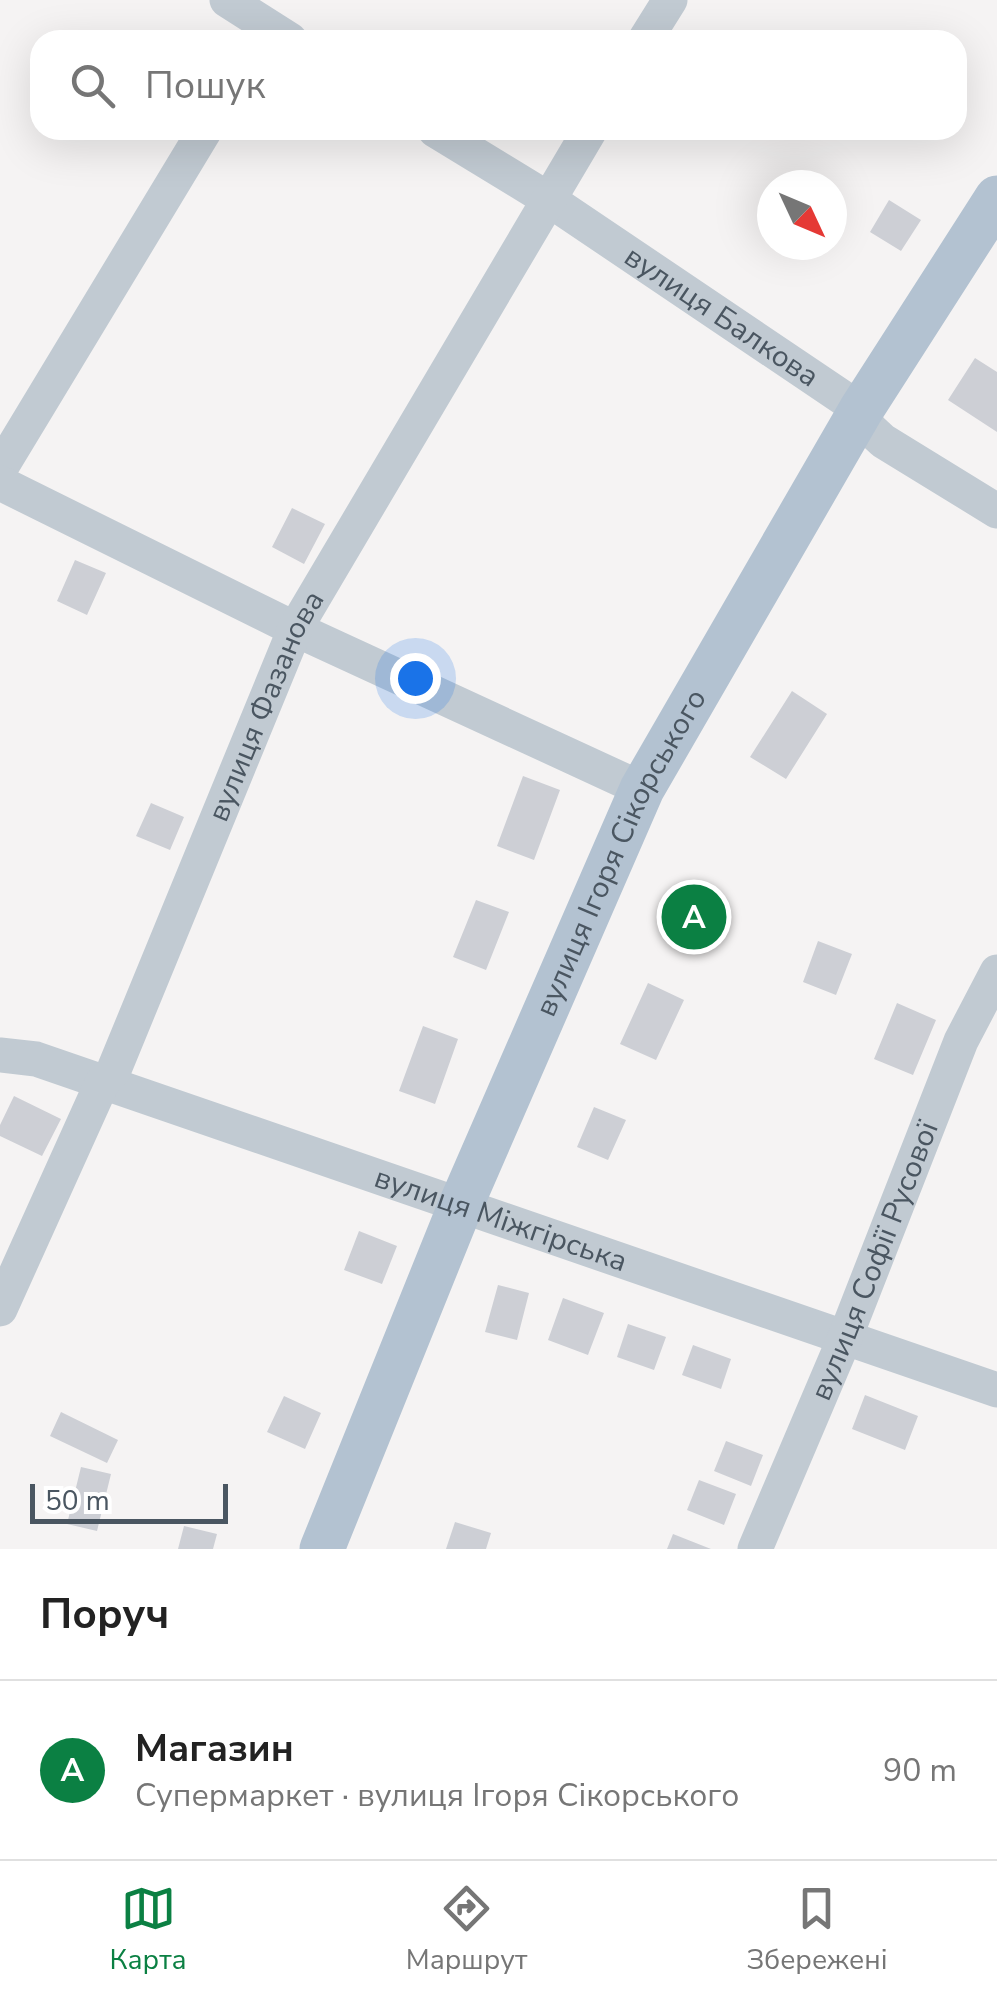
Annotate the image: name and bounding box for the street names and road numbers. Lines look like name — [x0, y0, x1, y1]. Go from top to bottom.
street label: вулиця Балкова — [616, 236, 827, 396]
street label: вулиця Фазанова — [198, 583, 334, 828]
street label: вулиця Ігоря Сікорського — [525, 681, 716, 1023]
street label: вулиця Софії Русової — [800, 1114, 948, 1407]
street label: вулиця Міжгірська — [369, 1157, 633, 1282]

